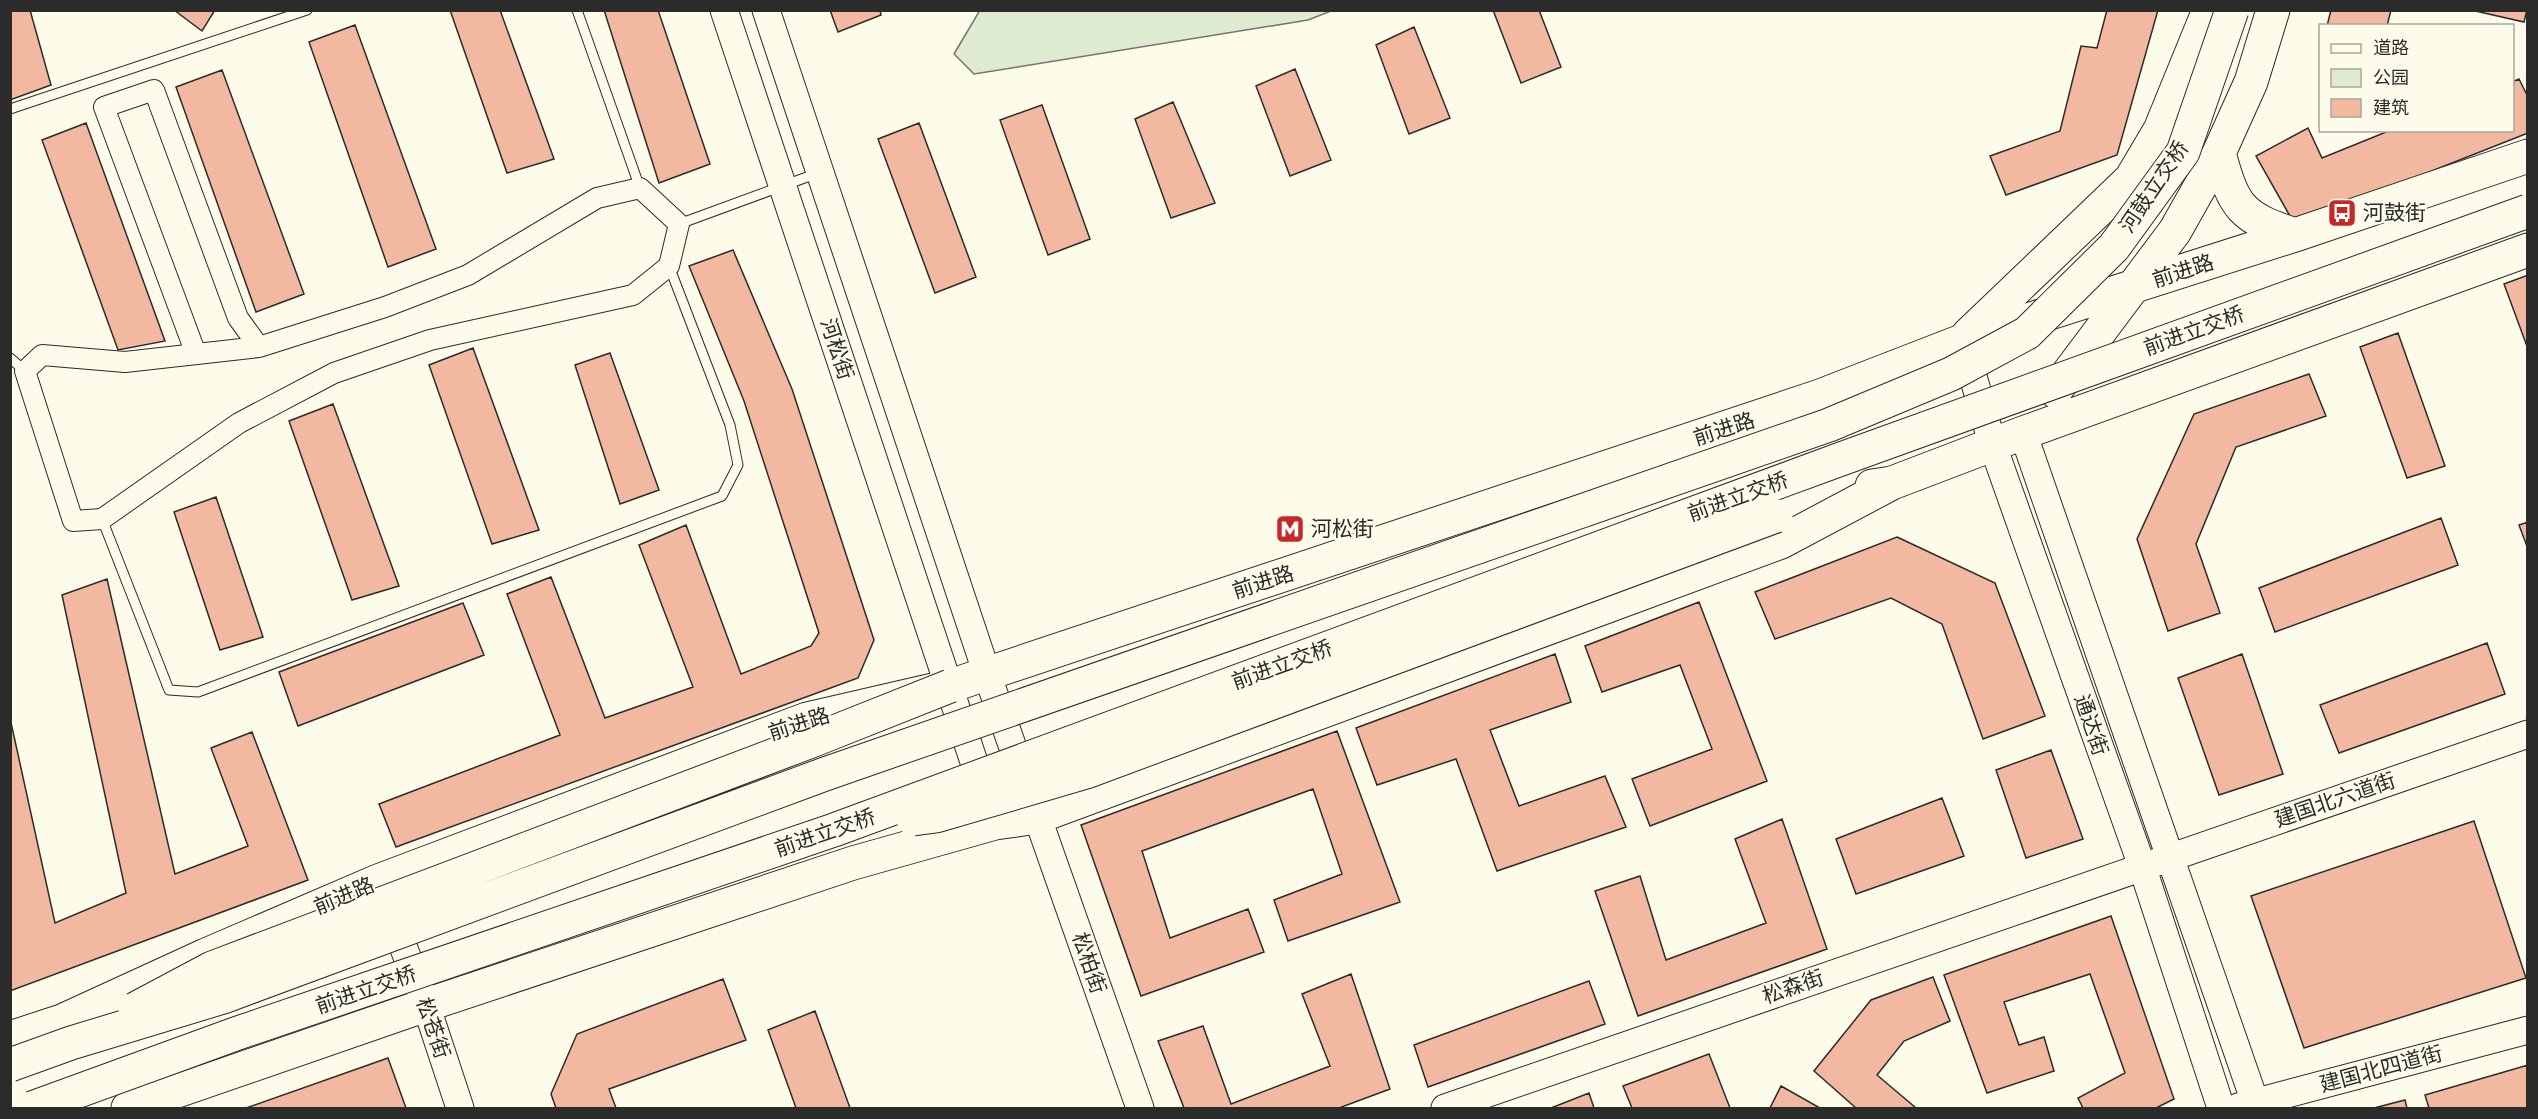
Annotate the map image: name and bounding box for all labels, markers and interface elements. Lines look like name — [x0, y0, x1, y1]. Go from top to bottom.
legend — [2319, 24, 2514, 132]
text: 道路 — [2373, 37, 2409, 59]
text: 公园 — [2373, 67, 2409, 89]
text: 建筑 — [2373, 97, 2409, 119]
street label: 河鼓立交桥 — [2114, 136, 2193, 237]
bus stop icon: 河鼓街 — [2326, 197, 2358, 229]
place label: 河鼓街 — [2363, 200, 2426, 225]
street label: 前进路 — [2149, 249, 2217, 292]
street label: 前进立交桥 — [2140, 301, 2247, 360]
street label: 河松街 — [816, 315, 859, 383]
street label: 前进路 — [1690, 407, 1758, 450]
street label: 前进立交桥 — [1684, 467, 1791, 526]
metro station icon: 河松街 — [1274, 513, 1306, 545]
place label: 河松街 — [1311, 516, 1374, 541]
street label: 前进路 — [1229, 560, 1297, 603]
street label: 前进立交桥 — [1228, 635, 1335, 694]
street label: 通达街 — [2069, 691, 2114, 759]
street label: 前进路 — [765, 702, 833, 745]
street label: 建国北六道街 — [2271, 767, 2398, 832]
street label: 前进立交桥 — [771, 804, 879, 861]
street label: 前进路 — [310, 872, 378, 919]
street label: 松柏街 — [1067, 929, 1112, 997]
street label: 前进立交桥 — [312, 961, 420, 1018]
street label: 松森街 — [1759, 964, 1827, 1009]
street label: 松苍街 — [411, 994, 456, 1062]
street label: 建国北四道街 — [2317, 1040, 2445, 1097]

